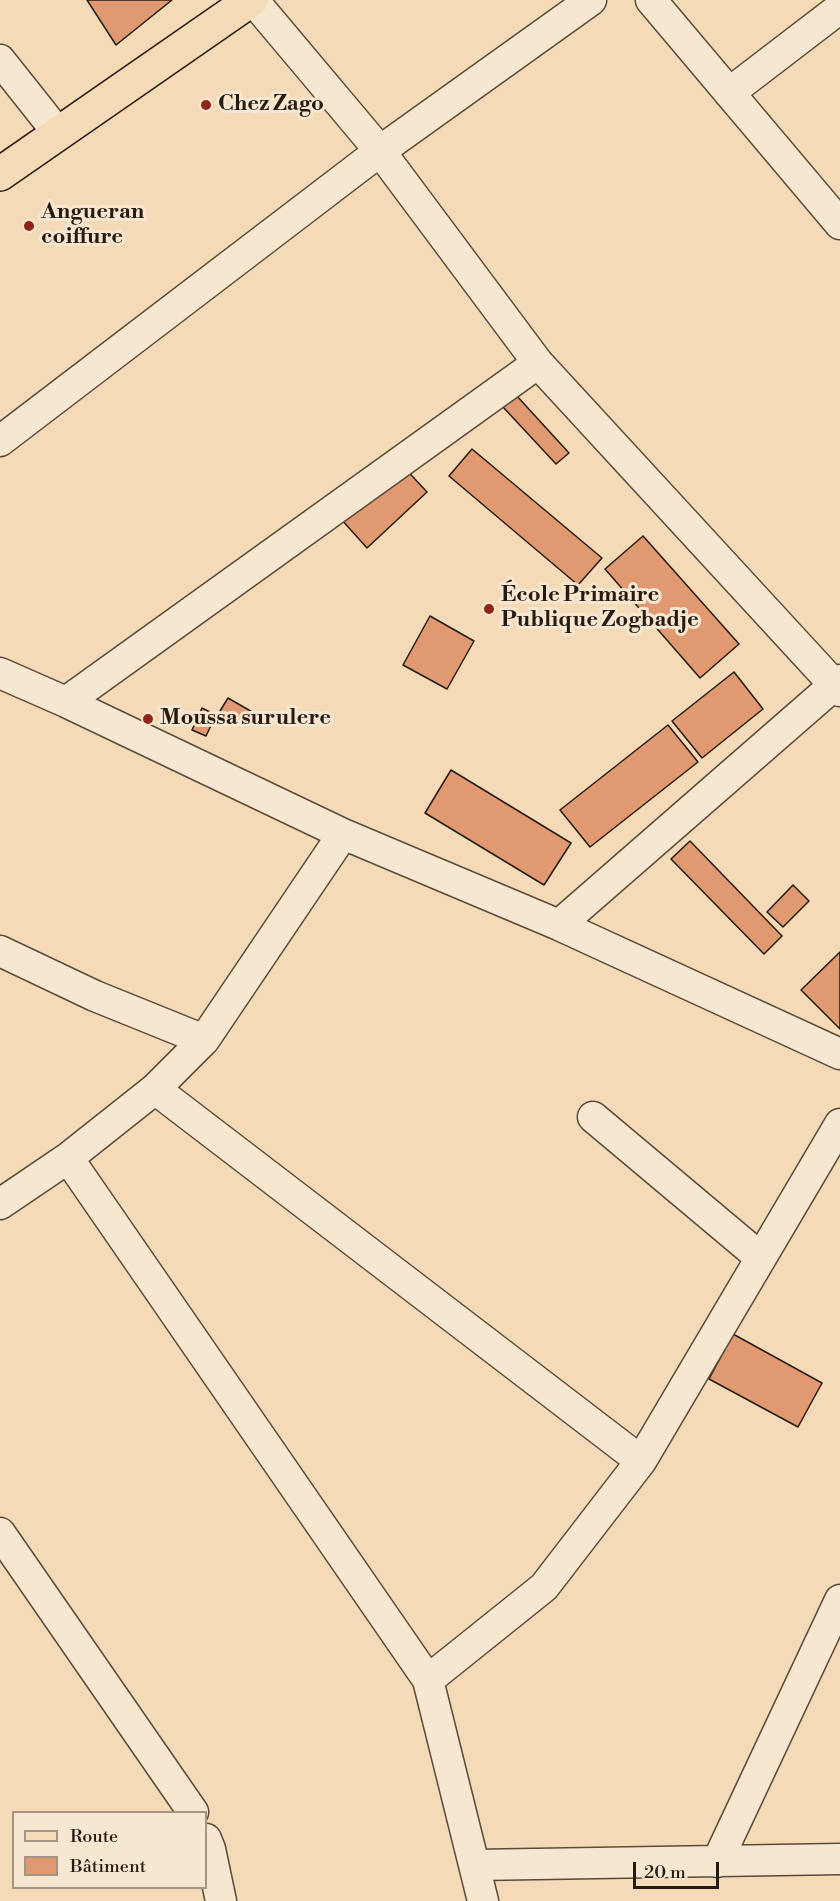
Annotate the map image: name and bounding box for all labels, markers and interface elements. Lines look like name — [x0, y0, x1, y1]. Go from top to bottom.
place label: Chez Zago — [218, 92, 324, 118]
marker: Chez Zago — [199, 98, 213, 112]
place label: Angueran coiffure — [41, 200, 144, 252]
marker: Angueran coiffure — [22, 219, 36, 233]
place label: École Primaire Publique Zogbadje — [501, 583, 699, 634]
marker: École Primaire Publique Zogbadje — [482, 602, 496, 616]
place label: Moussa surulere — [160, 706, 331, 732]
marker: Moussa surulere — [141, 712, 155, 726]
legend — [12, 1811, 207, 1889]
text: Route — [70, 1825, 118, 1848]
scale bar — [636, 1850, 722, 1888]
text: Bâtiment — [70, 1855, 146, 1878]
text: 20 m — [644, 1861, 686, 1884]

